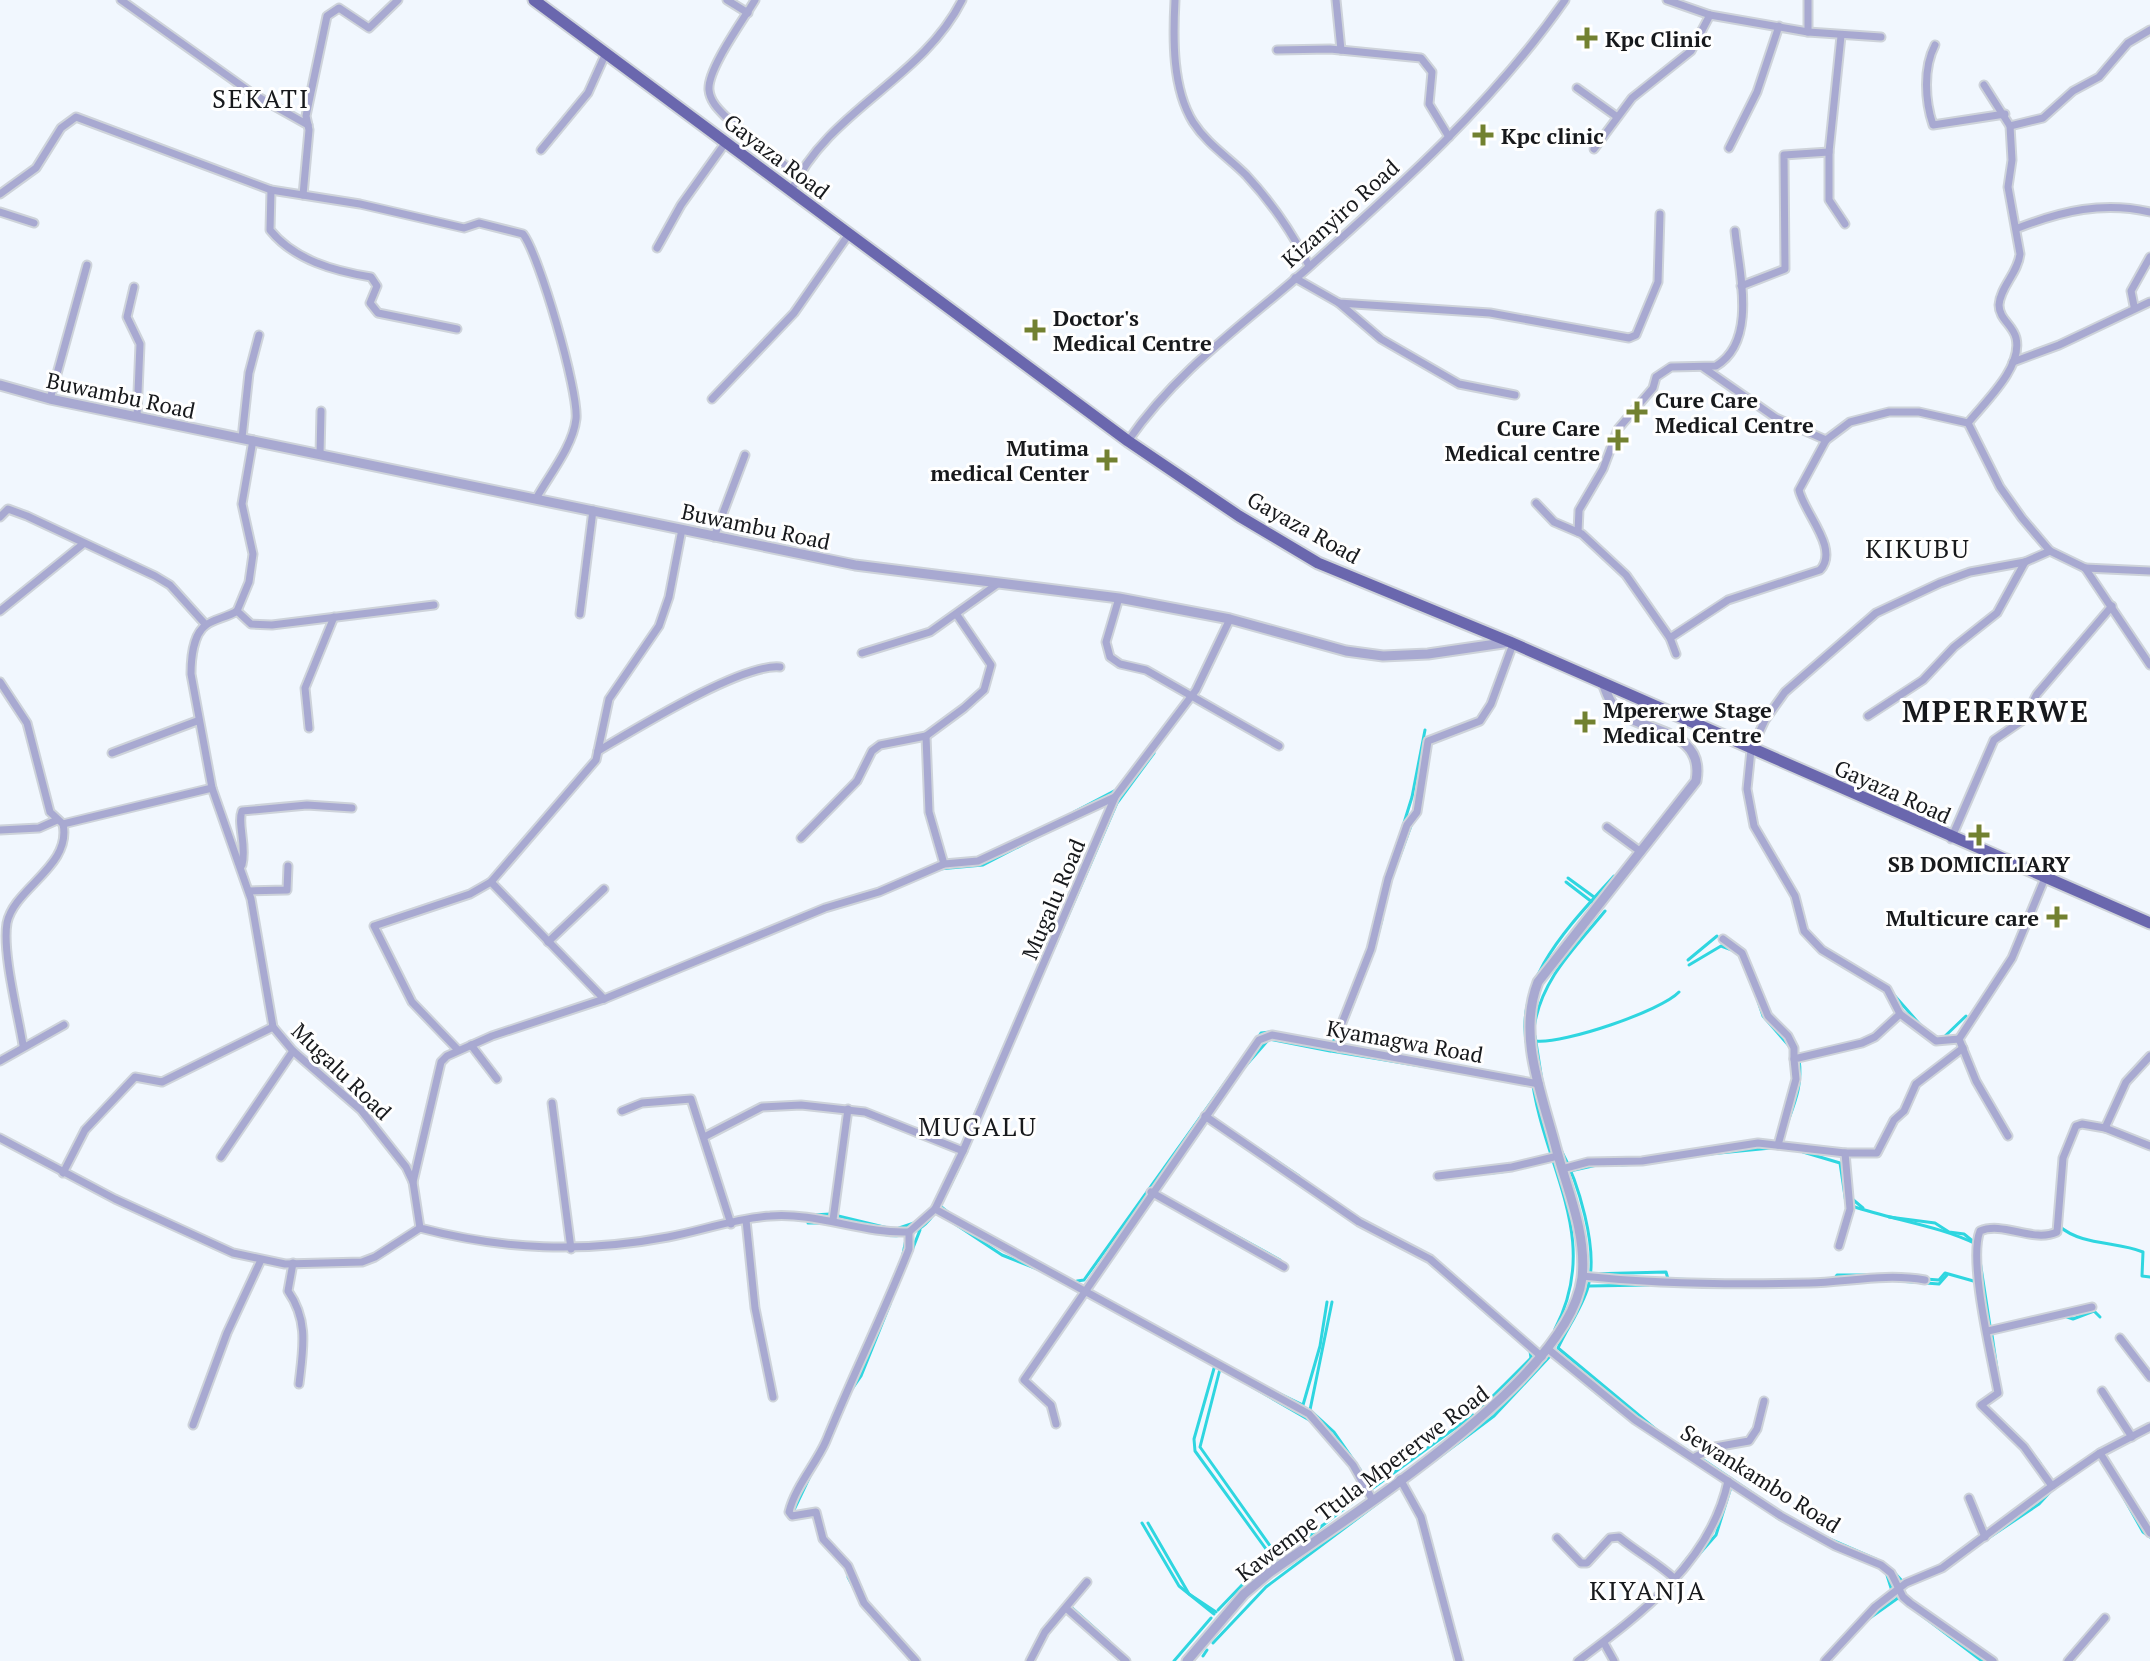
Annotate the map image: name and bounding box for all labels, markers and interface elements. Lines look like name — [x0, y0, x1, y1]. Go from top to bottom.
place label: Kpc Clinic — [1605, 24, 1712, 53]
marker: Kpc Clinic — [1576, 27, 1598, 49]
district label: SEKATI — [212, 81, 310, 115]
street label: Gayaza Road — [718, 107, 836, 205]
place label: Kpc clinic — [1501, 121, 1604, 150]
marker: Kpc clinic — [1472, 124, 1494, 146]
street label: Kizanyiro Road — [1275, 153, 1405, 273]
place label: Doctor's Medical Centre — [1053, 303, 1212, 357]
marker: Doctor's Medical Centre — [1024, 319, 1046, 341]
street label: Buwambu Road — [44, 365, 198, 425]
place label: Cure Care Medical Centre — [1655, 385, 1814, 439]
marker: Cure Care Medical Centre — [1626, 401, 1648, 423]
place label: Cure Care Medical centre — [1445, 413, 1600, 467]
marker: Cure Care Medical centre — [1607, 429, 1629, 451]
place label: Mutima medical Center — [930, 433, 1090, 487]
marker: Mutima medical Center — [1096, 449, 1118, 471]
street label: Gayaza Road — [1242, 484, 1366, 570]
street label: Buwambu Road — [679, 496, 833, 556]
district label: KIKUBU — [1865, 531, 1971, 565]
district label: MPERERWE — [1902, 691, 2090, 731]
place label: Mpererwe Stage Medical Centre — [1603, 695, 1772, 749]
marker: Mpererwe Stage Medical Centre — [1574, 711, 1596, 733]
street label: Gayaza Road — [1830, 752, 1956, 830]
marker: SB DOMICILIARY — [1968, 824, 1990, 846]
street label: Mugalu Road — [1015, 834, 1091, 964]
place label: SB DOMICILIARY — [1888, 849, 2071, 878]
place label: Multicure care — [1886, 903, 2039, 932]
marker: Multicure care — [2046, 906, 2068, 928]
street label: Kyamagwa Road — [1324, 1013, 1486, 1069]
street label: Mugalu Road — [286, 1016, 398, 1126]
district label: MUGALU — [918, 1109, 1038, 1143]
street label: Kawempe Ttula Mpererwe Road — [1230, 1378, 1494, 1588]
street label: Sewankambo Road — [1676, 1417, 1846, 1539]
district label: KIYANJA — [1589, 1573, 1707, 1607]

